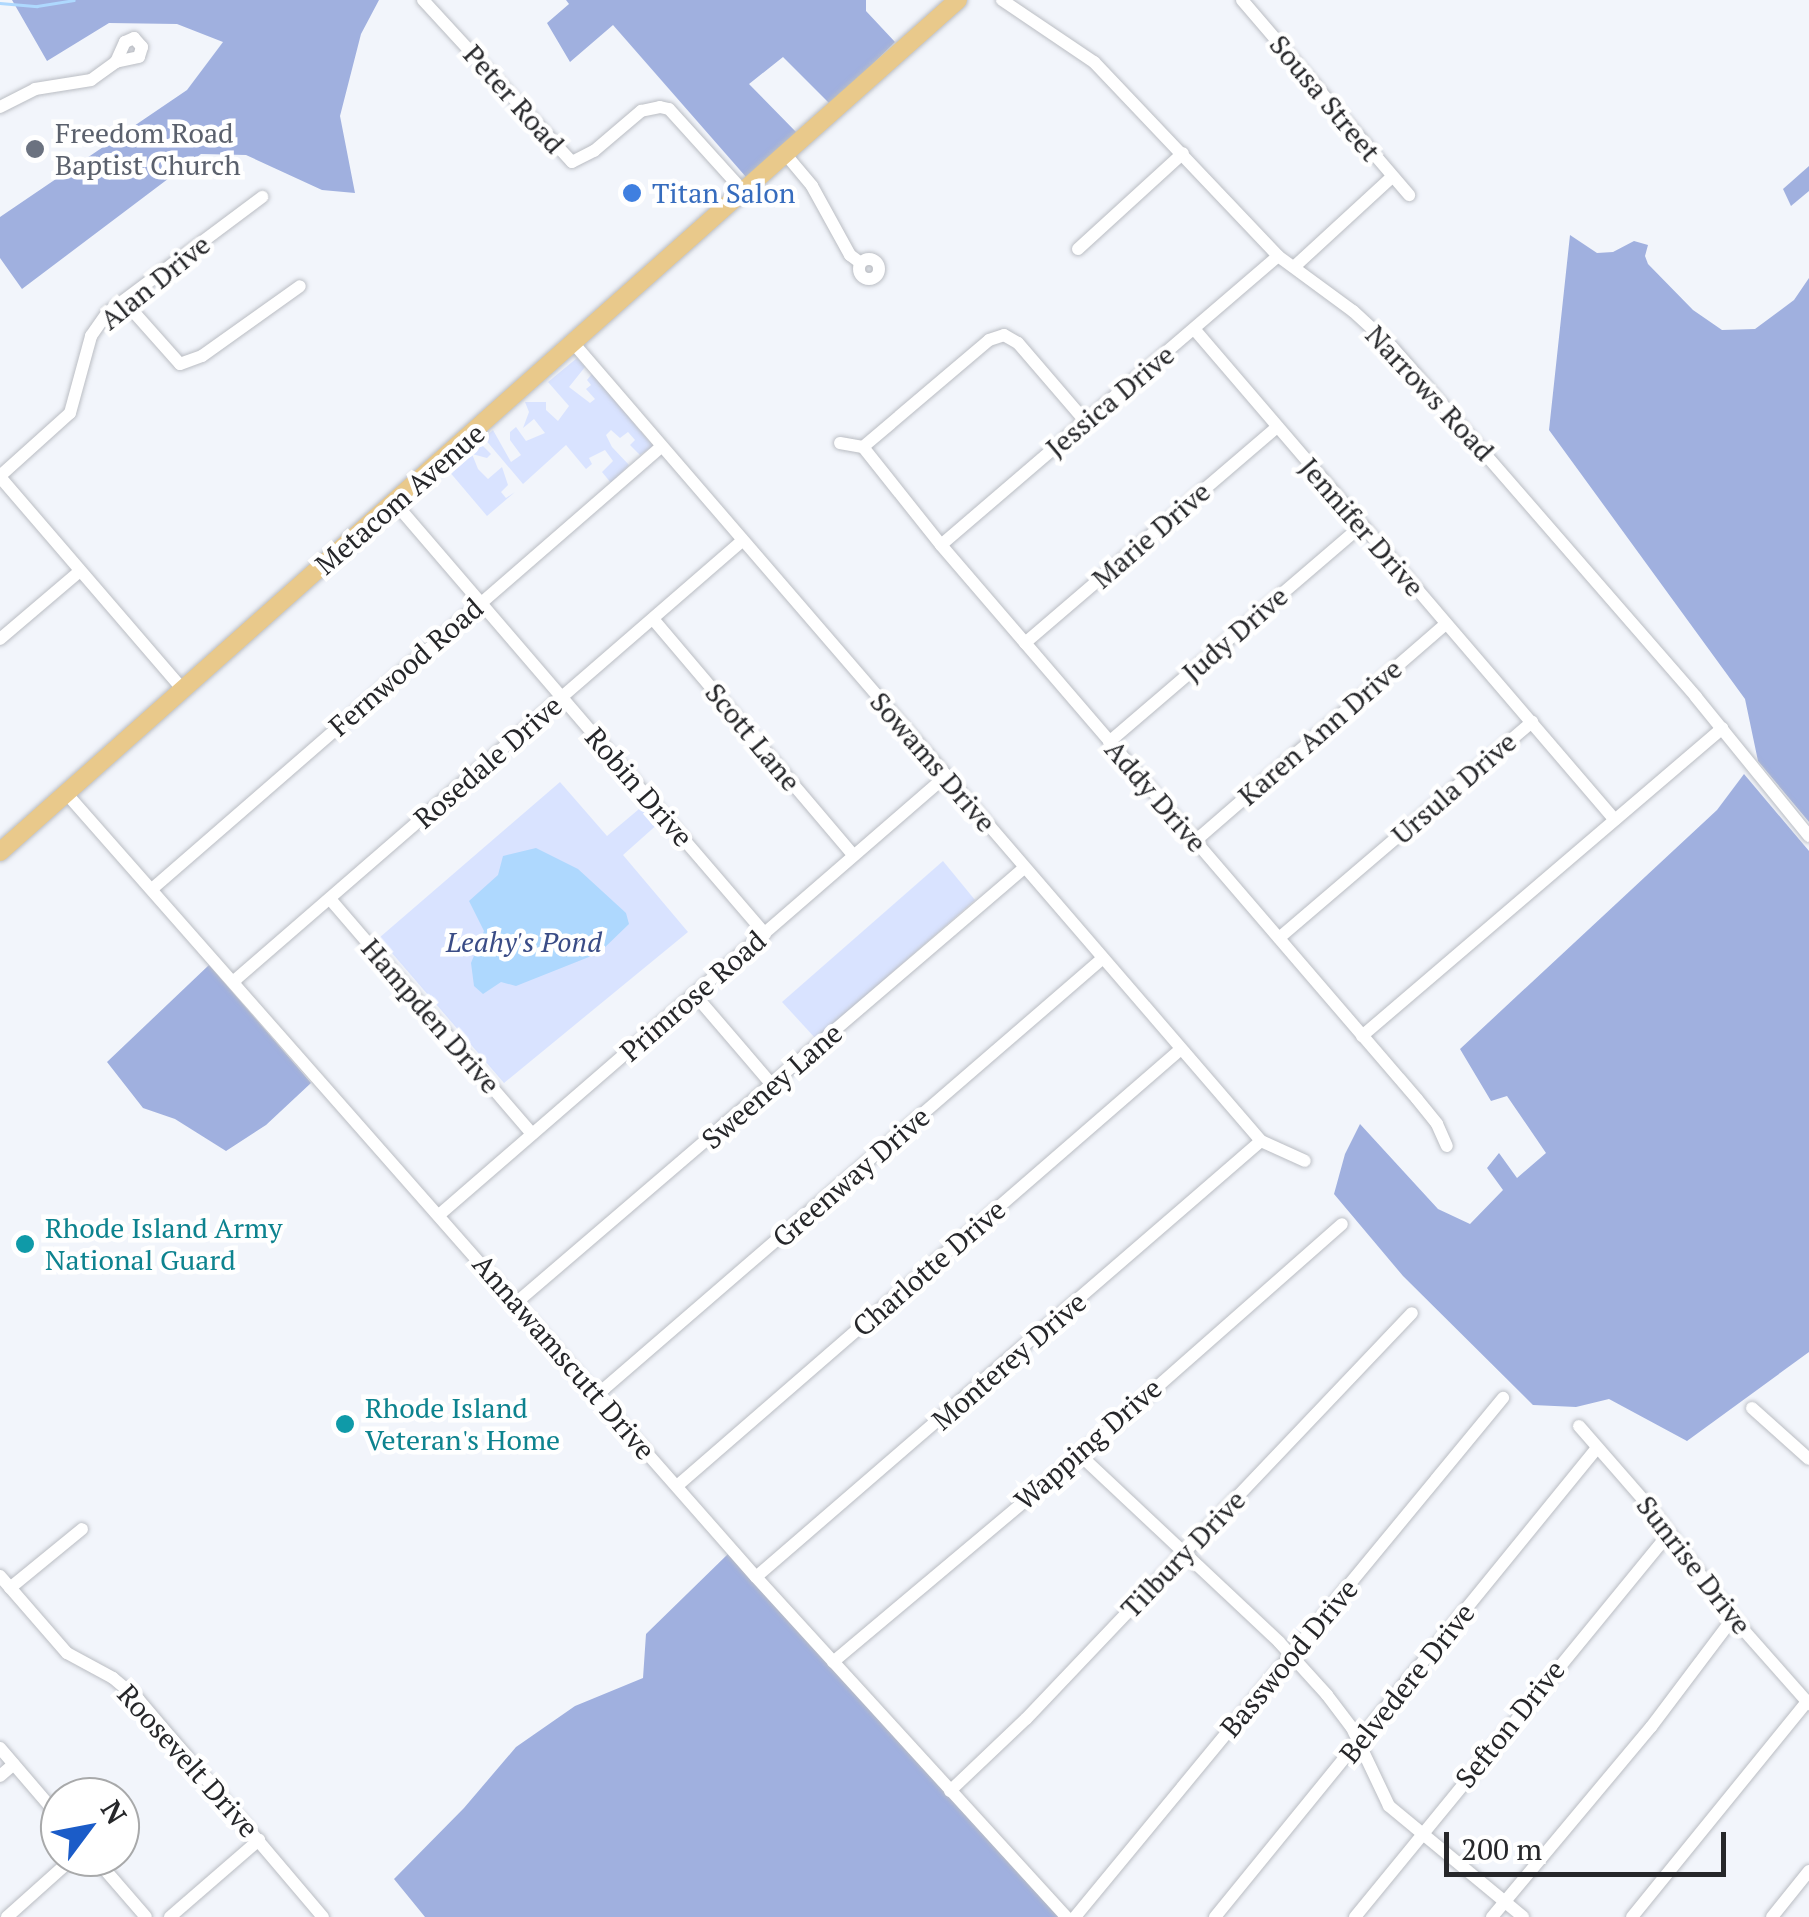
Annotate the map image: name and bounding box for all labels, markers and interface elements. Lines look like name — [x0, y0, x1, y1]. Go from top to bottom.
street label: Sousa Street — [1263, 28, 1387, 168]
street label: Peter Road — [457, 38, 571, 160]
place label: Freedom Road Baptist Church — [55, 116, 241, 182]
marker: Freedom Road Baptist Church — [24, 138, 46, 160]
place label: Titan Salon — [652, 176, 795, 210]
marker: Titan Salon — [621, 182, 643, 204]
street label: Alan Drive — [93, 227, 217, 337]
street label: Narrows Road — [1359, 318, 1501, 468]
street label: Jessica Drive — [1039, 338, 1181, 464]
street label: Metacom Avenue — [308, 416, 492, 582]
street label: Jennifer Drive — [1293, 451, 1431, 603]
street label: Marie Drive — [1085, 475, 1217, 595]
street label: Judy Drive — [1175, 579, 1295, 689]
street label: Fernwood Road — [322, 591, 490, 743]
street label: Karen Ann Drive — [1231, 652, 1409, 812]
street label: Scott Lane — [698, 676, 808, 798]
street label: Sowams Drive — [863, 685, 1003, 839]
street label: Rosedale Drive — [407, 689, 569, 835]
street label: Robin Drive — [578, 721, 700, 853]
street label: Ursula Drive — [1385, 725, 1523, 851]
street label: Addy Drive — [1098, 733, 1214, 859]
street label: Primrose Road — [613, 924, 773, 1068]
park label: Leahy's Pond — [446, 925, 602, 959]
street label: Hampden Drive — [355, 932, 507, 1100]
street label: Sweeney Lane — [695, 1016, 849, 1156]
street label: Greenway Drive — [766, 1100, 936, 1254]
street label: Charlotte Drive — [846, 1193, 1012, 1343]
place label: Rhode Island Army National Guard — [45, 1211, 283, 1277]
marker: Rhode Island Army National Guard — [14, 1233, 36, 1255]
street label: Annawamscutt Drive — [466, 1248, 662, 1466]
street label: Monterey Drive — [925, 1285, 1093, 1437]
street label: Wapping Drive — [1008, 1371, 1168, 1517]
place label: Rhode Island Veteran's Home — [365, 1391, 560, 1457]
marker: Rhode Island Veteran's Home — [334, 1413, 356, 1435]
street label: Tilbury Drive — [1114, 1483, 1252, 1625]
street label: Sunrise Drive — [1629, 1489, 1759, 1641]
street label: Basswood Drive — [1213, 1572, 1365, 1744]
street label: Belvedere Drive — [1332, 1596, 1482, 1770]
street label: Sefton Drive — [1448, 1653, 1572, 1795]
street label: Roosevelt Drive — [111, 1678, 265, 1844]
north arrow — [40, 1777, 140, 1877]
text: N — [93, 1793, 135, 1831]
scale bar — [1449, 1812, 1732, 1874]
text: 200 m — [1461, 1829, 1542, 1869]

